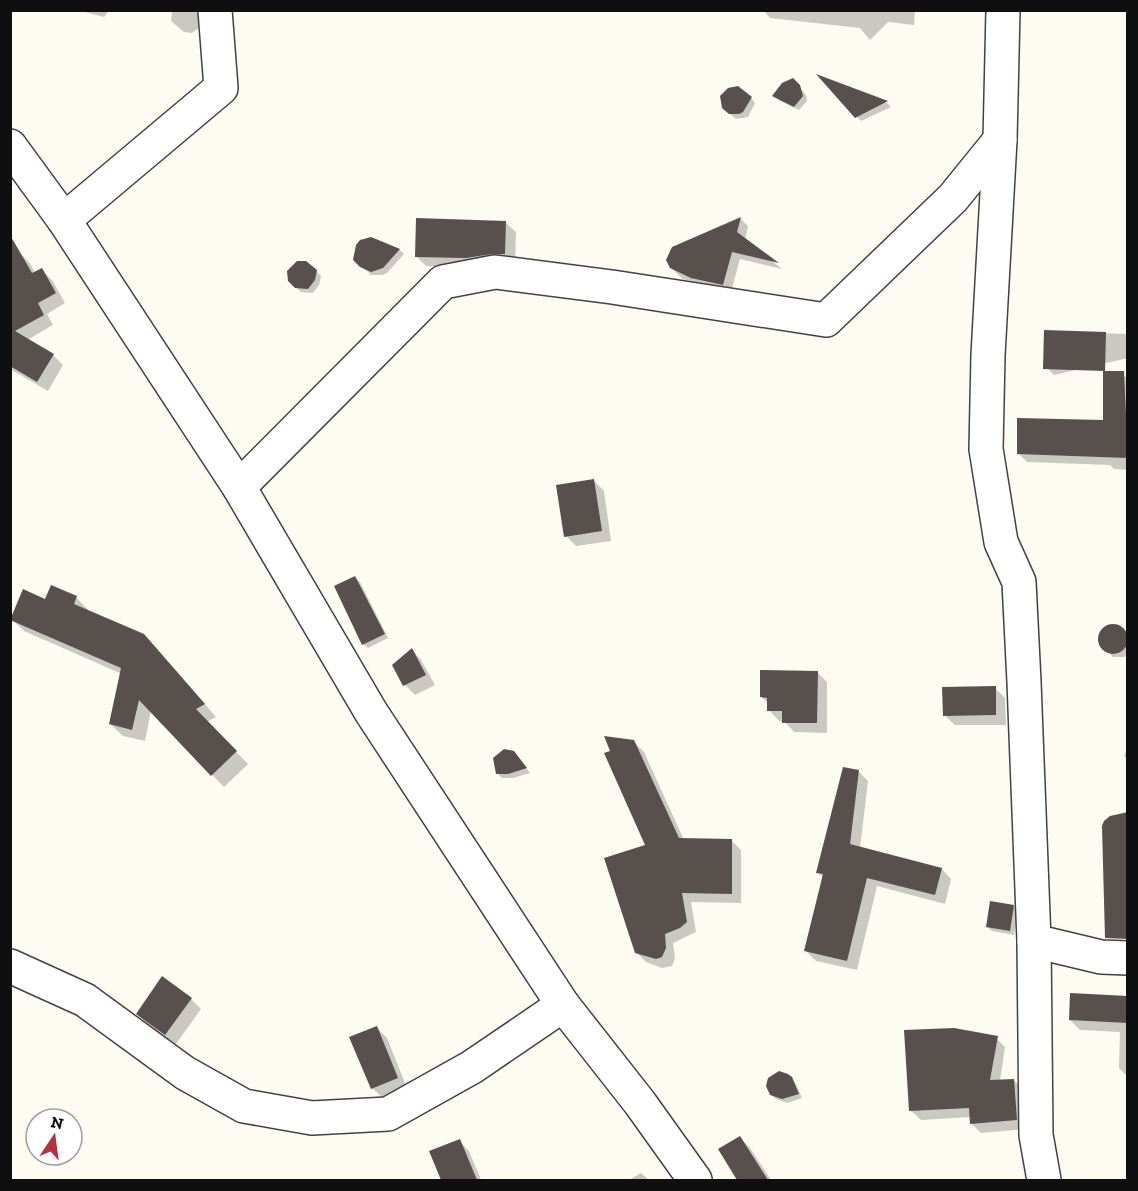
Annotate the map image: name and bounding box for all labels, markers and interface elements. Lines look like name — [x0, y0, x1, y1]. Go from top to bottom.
north arrow — [24, 1107, 84, 1167]
text: N — [49, 1112, 65, 1133]

